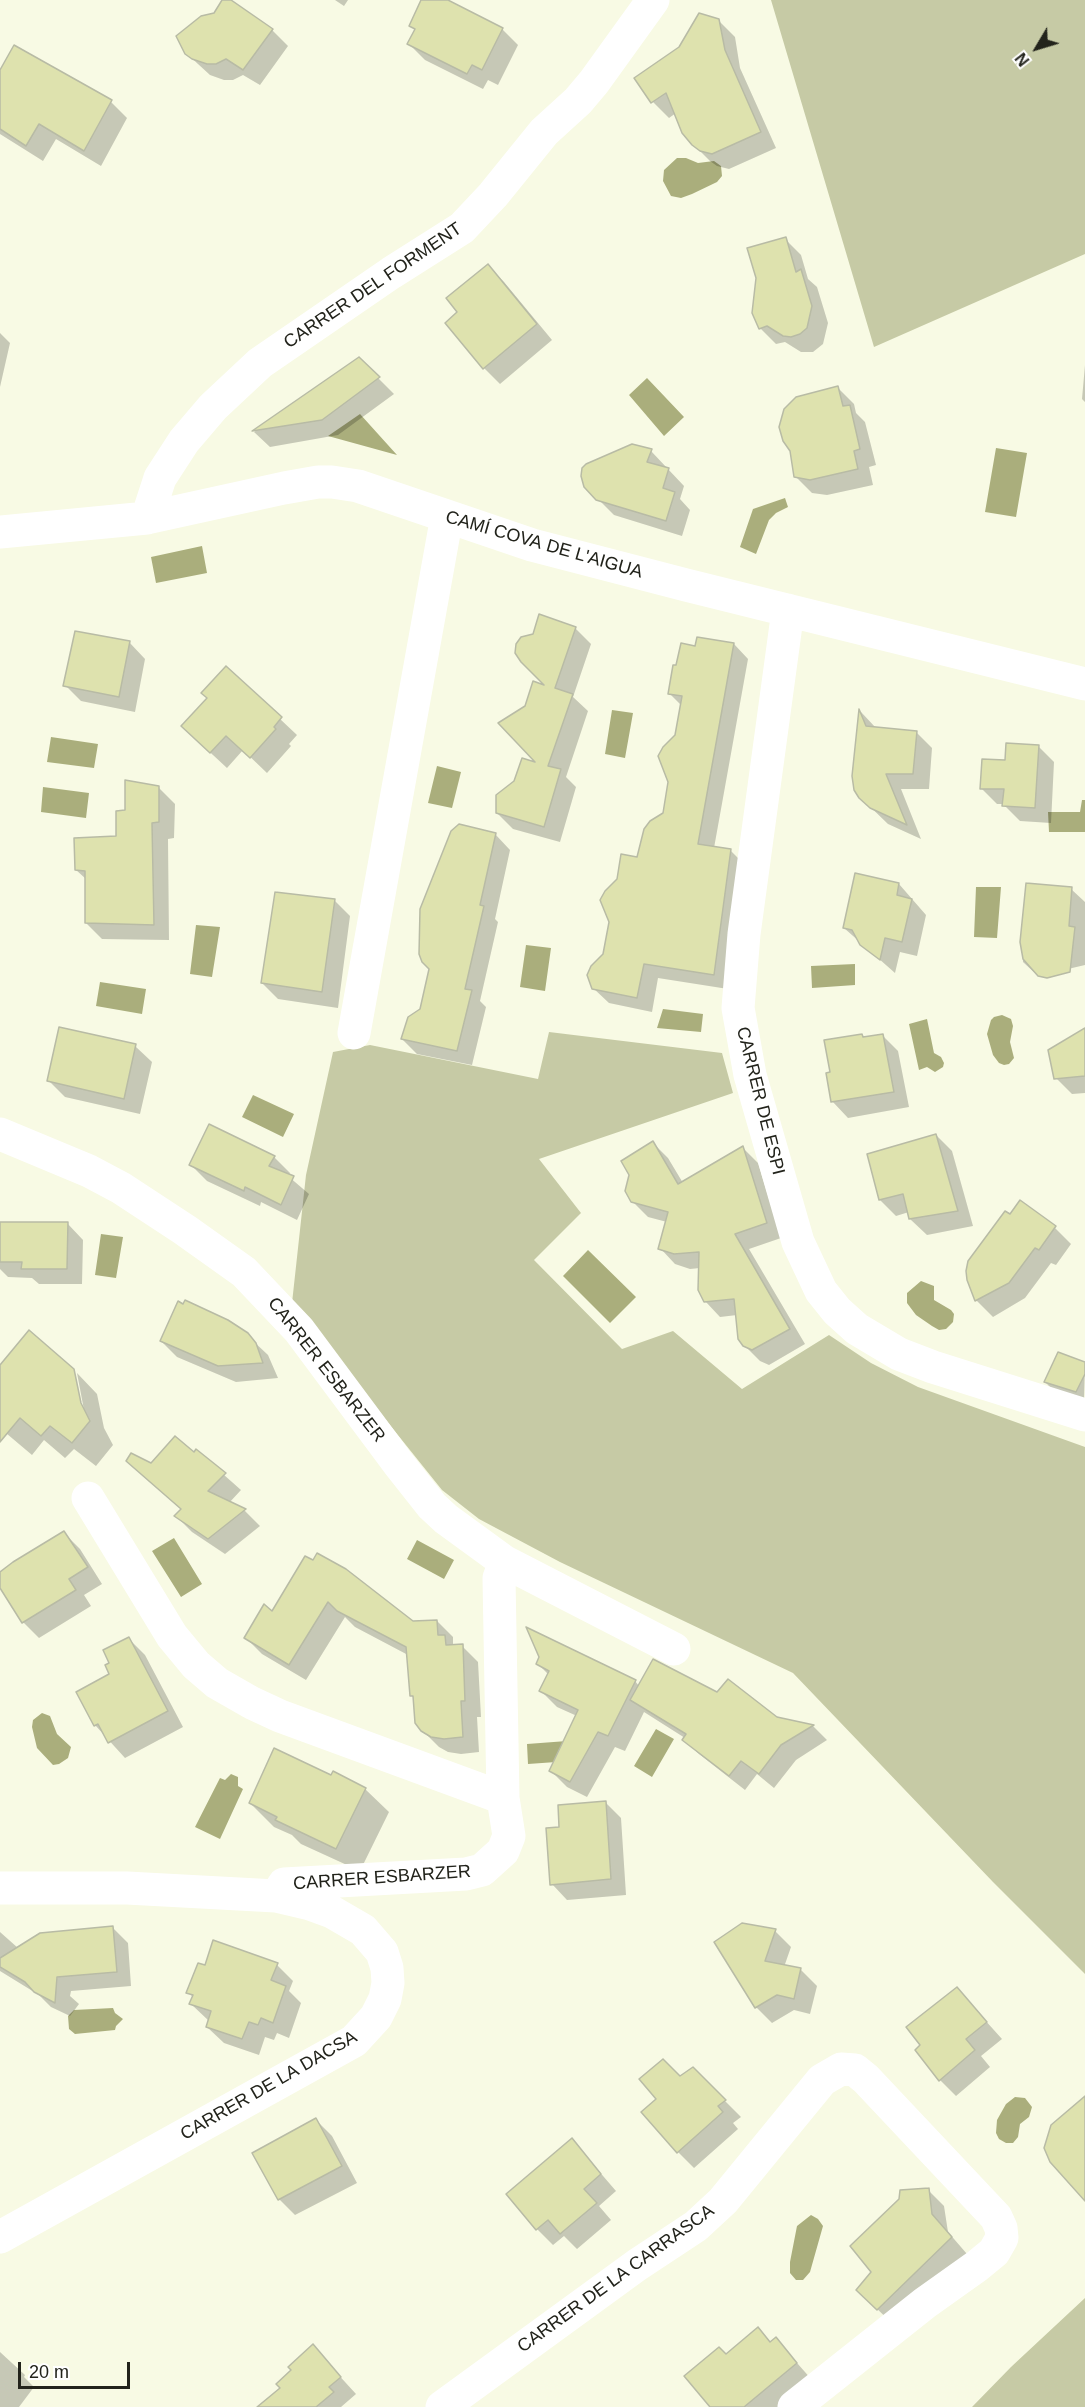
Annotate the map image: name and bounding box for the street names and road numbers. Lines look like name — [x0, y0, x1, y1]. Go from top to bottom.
street label: CARRER DEL FORMENT — [280, 218, 466, 354]
street label: CAMÍ COVA DE L'AIGUA — [443, 506, 645, 584]
street label: CARRER DE ESPI — [731, 1025, 789, 1177]
street label: CARRER ESBARZER — [263, 1293, 389, 1447]
street label: CARRER ESBARZER — [292, 1861, 472, 1895]
street label: CARRER DE LA DACSA — [177, 2027, 361, 2145]
street label: CARRER DE LA CARRASCA — [513, 2200, 719, 2358]

